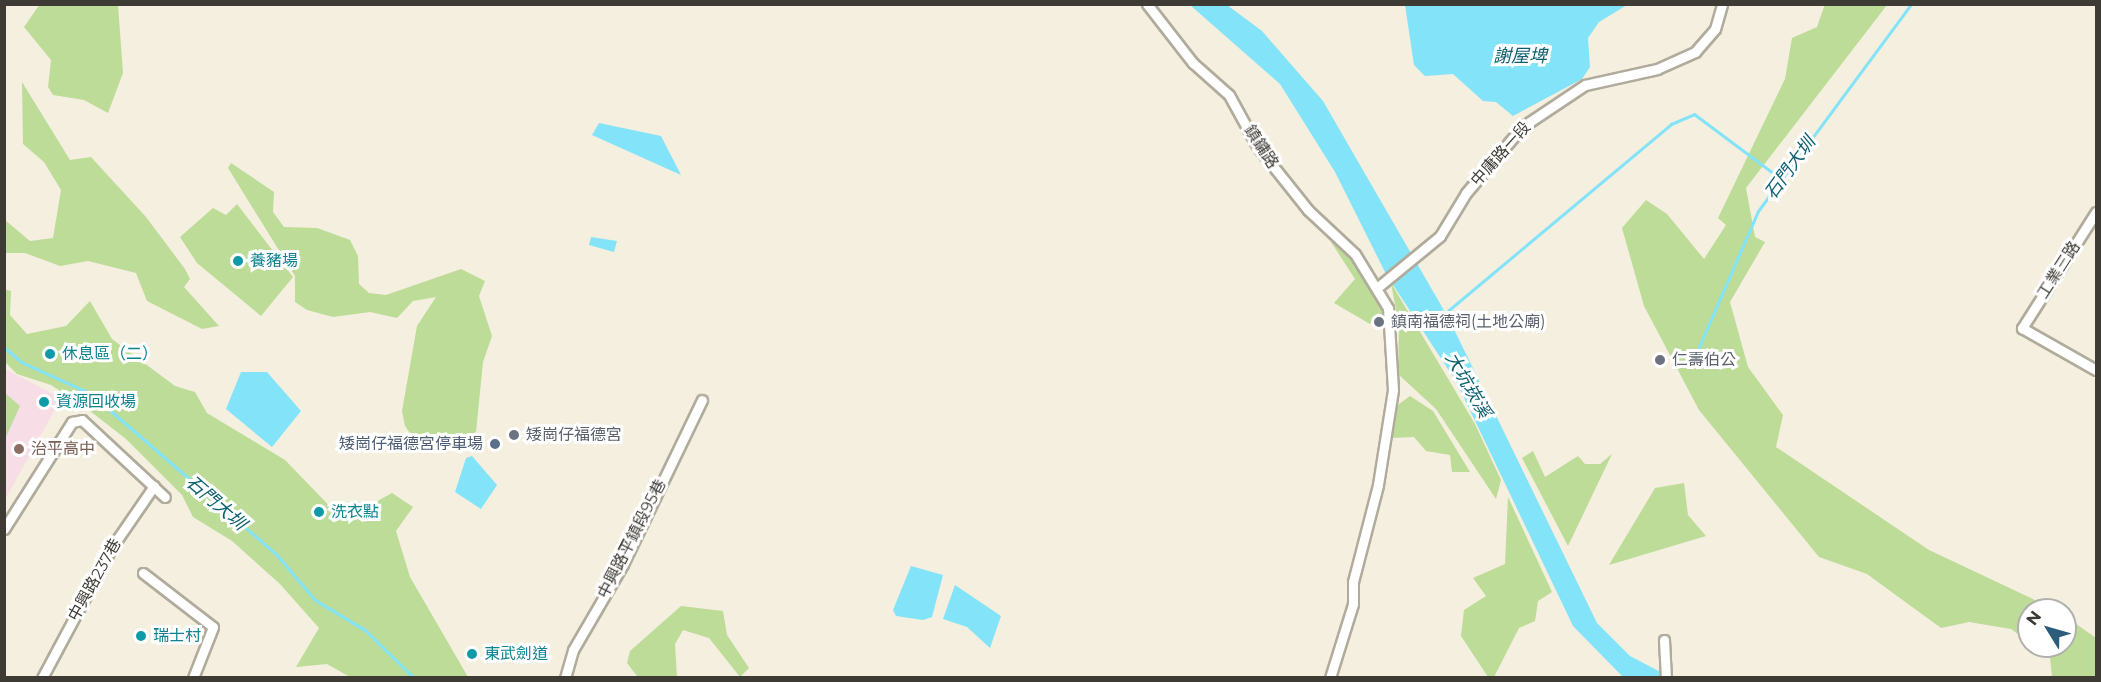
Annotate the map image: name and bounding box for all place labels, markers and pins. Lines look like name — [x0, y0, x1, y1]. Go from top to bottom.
place label: 養豬場 — [250, 251, 298, 271]
marker: 養豬場 — [231, 254, 245, 268]
place label: 鎮南福德祠(土地公廟) — [1391, 312, 1546, 332]
marker: 鎮南福德祠(土地公廟) — [1372, 315, 1386, 329]
place label: 休息區（二） — [62, 344, 158, 364]
marker: 休息區（二） — [43, 347, 57, 361]
place label: 仁壽伯公 — [1672, 350, 1736, 370]
marker: 仁壽伯公 — [1653, 353, 1667, 367]
place label: 資源回收場 — [56, 392, 136, 412]
marker: 資源回收場 — [37, 395, 51, 409]
place label: 矮崗仔福德宮 — [526, 425, 622, 445]
marker: 矮崗仔福德宮 — [507, 428, 521, 442]
place label: 矮崗仔福德宮停車場 — [339, 434, 483, 454]
marker: 矮崗仔福德宮停車場 — [488, 437, 502, 451]
place label: 治平高中 — [31, 439, 95, 459]
marker: 治平高中 — [12, 442, 26, 456]
place label: 洗衣點 — [331, 502, 379, 522]
marker: 洗衣點 — [312, 505, 326, 519]
place label: 瑞士村 — [153, 626, 201, 646]
marker: 瑞士村 — [134, 629, 148, 643]
place label: 東武劍道 — [484, 644, 548, 664]
marker: 東武劍道 — [465, 647, 479, 661]

